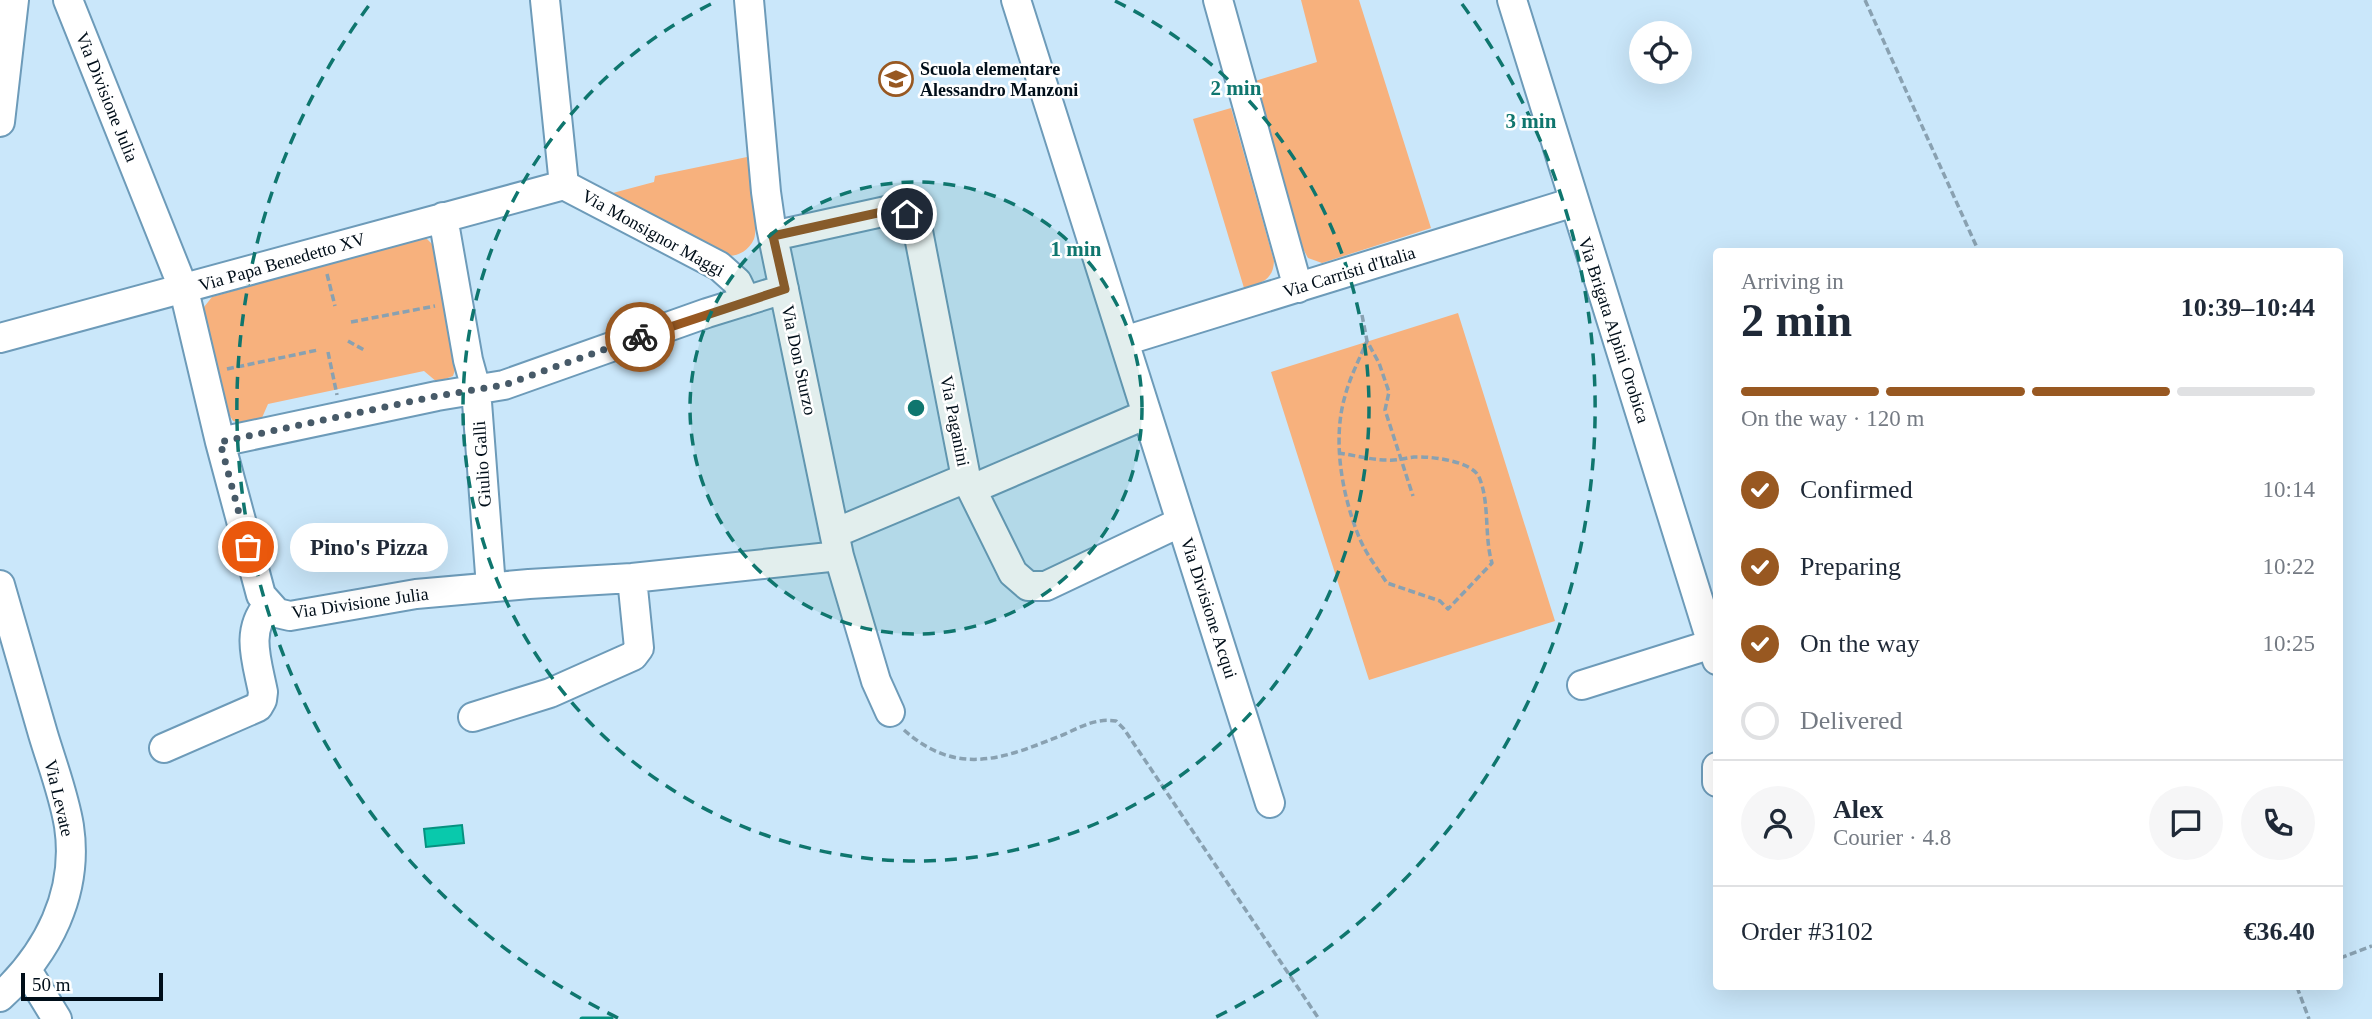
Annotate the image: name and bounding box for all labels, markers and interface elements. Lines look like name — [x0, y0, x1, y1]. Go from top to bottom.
map controls — [1629, 21, 1692, 84]
button: locate — [1629, 21, 1692, 84]
street label: Via Divisione Julia — [72, 29, 142, 165]
place label: Scuola elementare Alessandro Manzoni — [920, 59, 1078, 100]
school or university icon: Scuola elementare Alessandro Manzoni — [877, 60, 915, 98]
text: 2 min — [1211, 76, 1262, 100]
text: 3 min — [1506, 109, 1557, 133]
pin — [877, 184, 937, 244]
street label: Via Monsignor Maggi — [578, 185, 728, 281]
icon: home — [888, 195, 926, 233]
street label: Via Papa Benedetto XV — [196, 229, 368, 295]
street label: Via Brigata Alpini Orobica — [1574, 234, 1654, 426]
text: 1 min — [1051, 237, 1102, 261]
street label: Via Carristi d'Italia — [1281, 242, 1417, 302]
text: Arriving in — [1741, 269, 1844, 294]
text: 10:39–10:44 — [2181, 293, 2315, 322]
text: 2 min — [1741, 295, 1852, 346]
courier — [605, 302, 675, 372]
street label: Via Don Sturzo — [778, 303, 820, 417]
icon: bike — [621, 318, 659, 356]
street label: Via Paganini — [936, 374, 974, 468]
centre of rings — [904, 396, 928, 420]
text: On the way · 120 m — [1741, 406, 1924, 431]
street label: Giulio Galli — [469, 420, 495, 508]
icon: check — [1741, 471, 1779, 509]
text: Confirmed — [1800, 475, 1913, 504]
text: 10:14 — [2263, 477, 2315, 502]
pin — [218, 517, 278, 577]
callout: Pino's Pizza — [290, 522, 448, 572]
icon: bag — [229, 528, 267, 566]
text: Pino's Pizza — [310, 535, 428, 560]
street label: Via Divisione Acqui — [1177, 535, 1241, 681]
icon: check — [1741, 548, 1779, 586]
text: Preparing — [1800, 552, 1901, 581]
text: 10:22 — [2263, 554, 2315, 579]
street label: Via Divisione Julia — [290, 584, 430, 622]
icon: check — [1741, 625, 1779, 663]
text: On the way — [1800, 629, 1920, 658]
text: 10:25 — [2263, 631, 2315, 656]
text: Delivered — [1800, 706, 1903, 735]
street label: Via Levate — [40, 758, 78, 838]
button: person — [1741, 786, 1815, 860]
button: chat — [2149, 786, 2223, 860]
button: phone — [2241, 786, 2315, 860]
text: Alex — [1833, 795, 1884, 824]
text: Courier · 4.8 — [1833, 825, 1951, 850]
text: Order #3102 — [1741, 917, 1873, 946]
text: €36.40 — [2244, 917, 2315, 946]
scale bar — [21, 970, 163, 1002]
text: 50 m — [32, 974, 71, 995]

